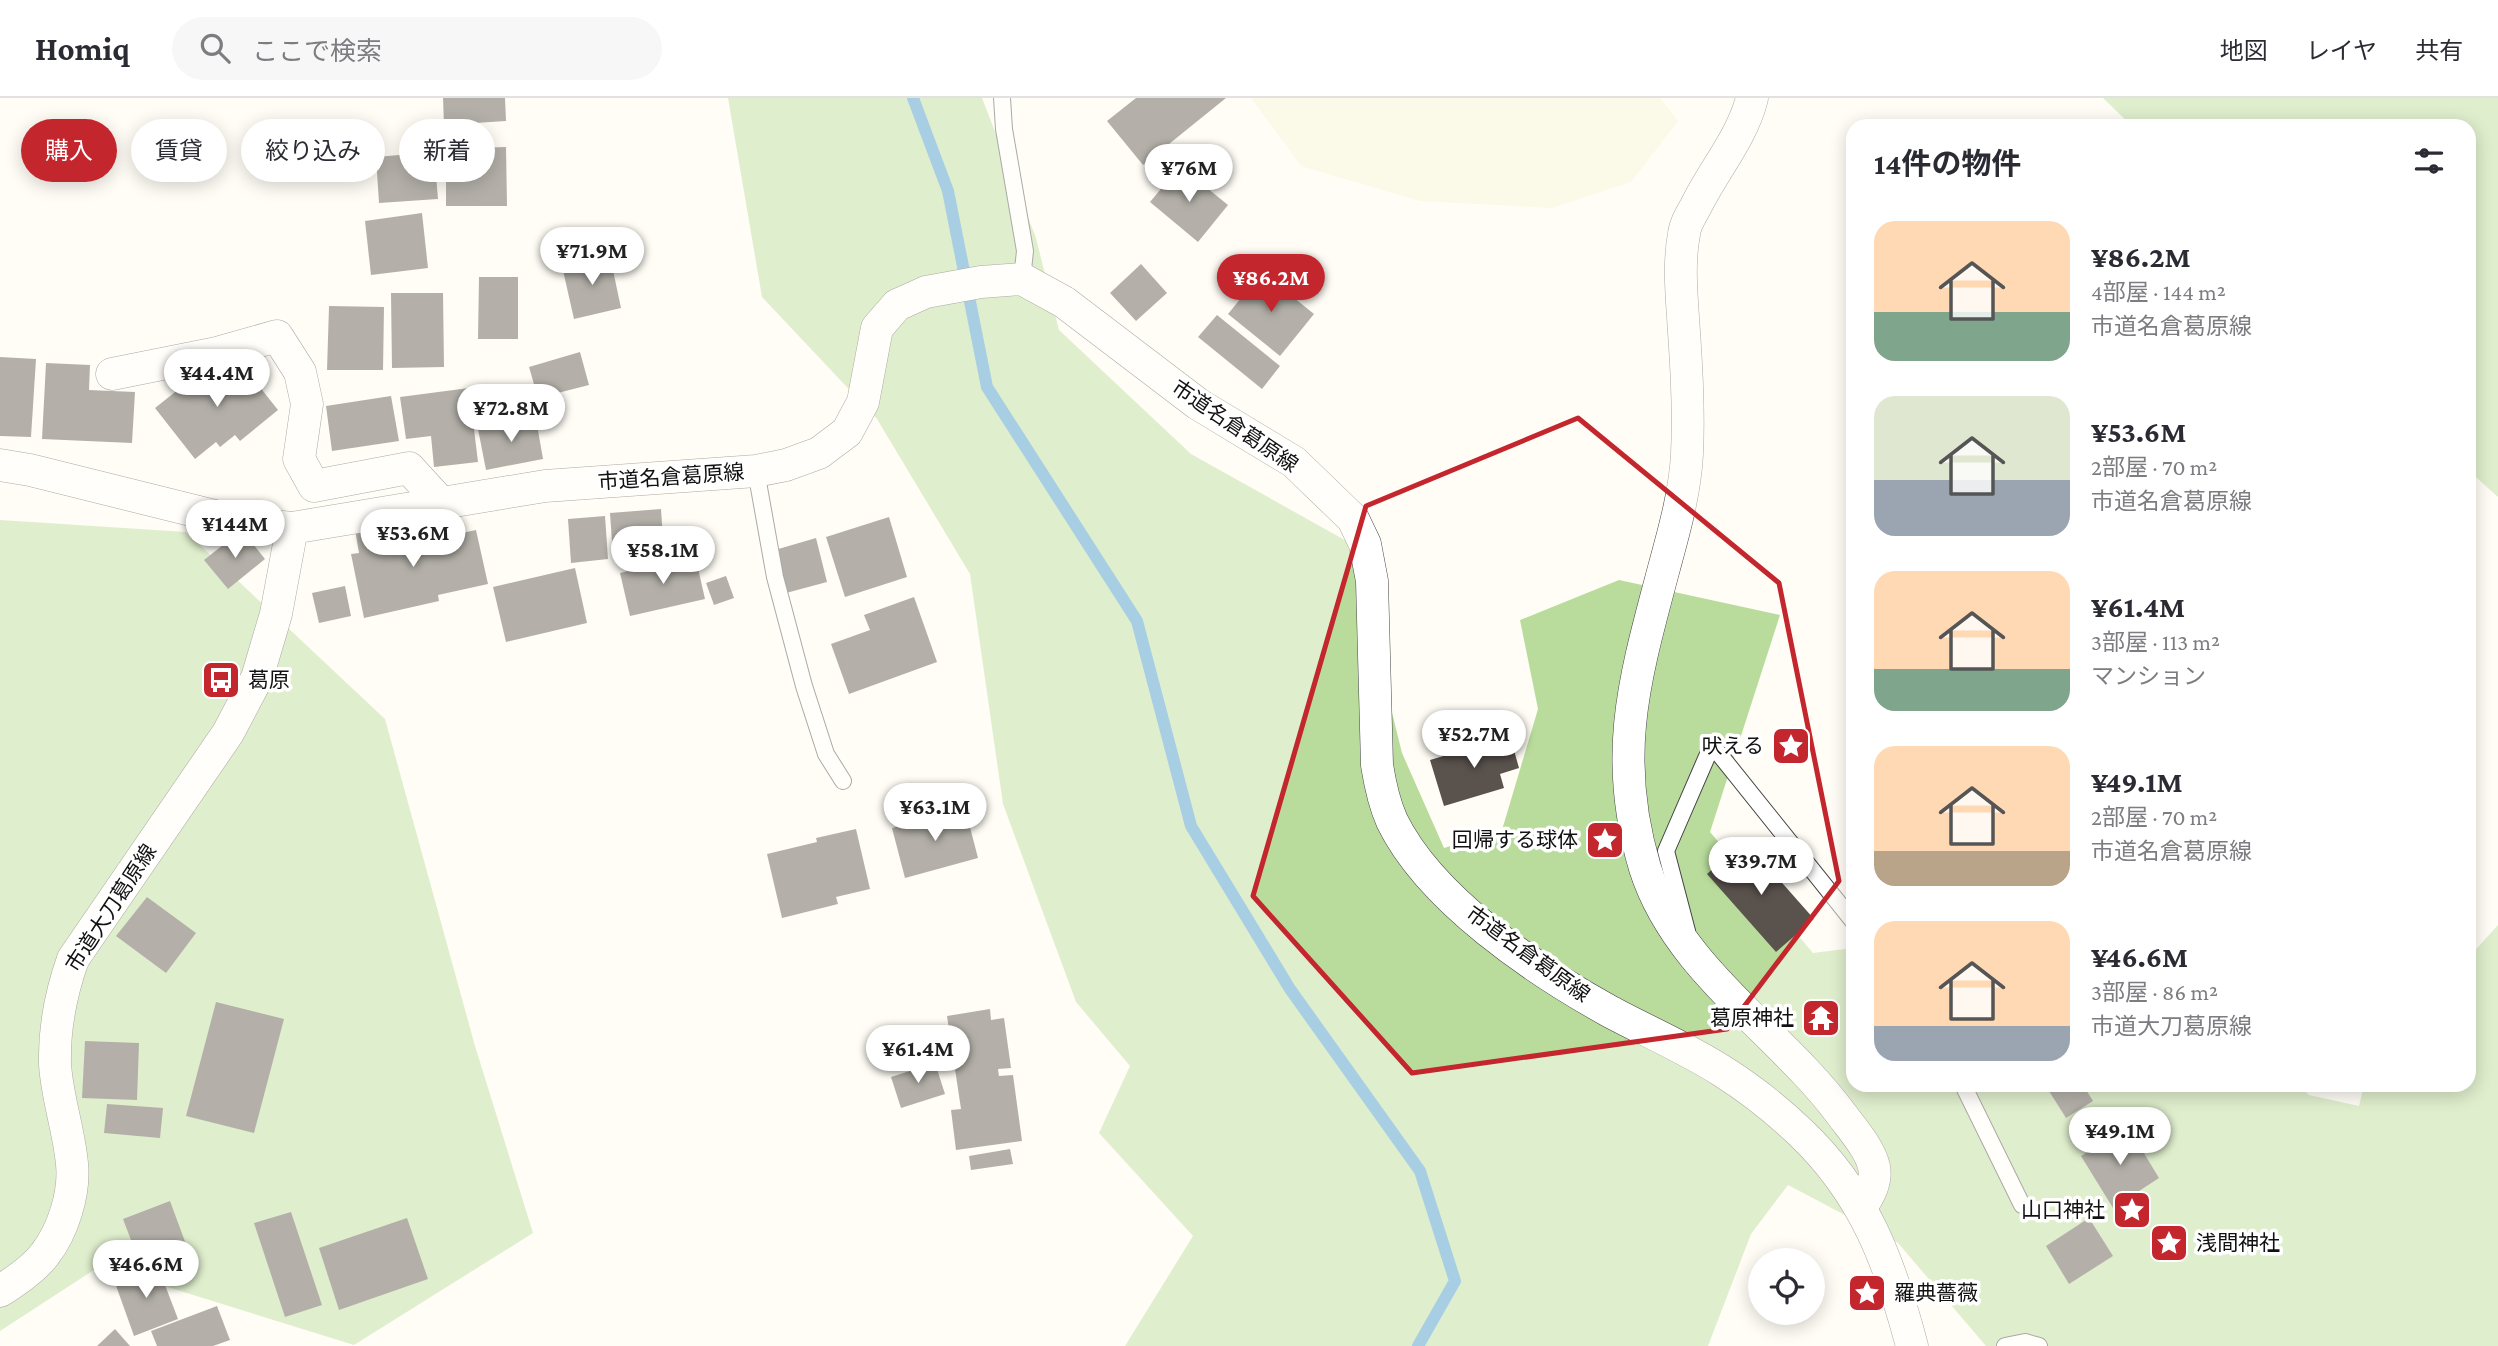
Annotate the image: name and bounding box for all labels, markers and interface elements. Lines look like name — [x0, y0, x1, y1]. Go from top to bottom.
search box — [172, 17, 662, 80]
icon: search — [196, 29, 234, 67]
text: Homiq — [35, 30, 130, 67]
text: ここで検索 — [252, 37, 382, 66]
text: 地図 — [2220, 37, 2268, 64]
text: レイヤ — [2306, 37, 2377, 64]
text: 共有 — [2415, 37, 2463, 64]
chip: 購入 — [21, 119, 117, 182]
chip: 賃貸 — [131, 119, 227, 182]
chip: 絞り込み — [241, 119, 385, 182]
chip: 新着 — [399, 119, 495, 182]
icon: filters — [2410, 142, 2448, 180]
pin: ¥76M — [1148, 144, 1230, 204]
text: 14件の物件 — [1874, 147, 2021, 180]
text: ¥76M — [1161, 154, 1217, 180]
pin: ¥71.9M — [535, 228, 649, 287]
text: ¥71.9M — [556, 237, 628, 263]
text: ¥86.2M — [2091, 240, 2191, 273]
icon: home — [1930, 249, 2014, 333]
pin: ¥86.2M — [1214, 254, 1328, 314]
text: ¥86.2M — [1233, 264, 1309, 290]
text: 4部屋 · 144 m² — [2091, 279, 2226, 305]
text: 市道名倉葛原線 — [2091, 313, 2252, 339]
pin: ¥44.4M — [160, 350, 274, 409]
text: ¥44.4M — [180, 359, 254, 385]
street label: 市道名倉葛原線 — [1167, 375, 1303, 477]
pin: ¥72.8M — [454, 384, 568, 444]
text: ¥72.8M — [473, 394, 549, 420]
text: ¥53.6M — [2091, 415, 2186, 448]
icon: home — [1930, 424, 2014, 508]
text: 2部屋 · 70 m² — [2091, 454, 2217, 480]
street label: 市道名倉葛原線 — [597, 460, 745, 494]
text: 市道名倉葛原線 — [2091, 488, 2252, 514]
pin: ¥144M — [186, 500, 284, 560]
text: ¥144M — [202, 510, 268, 536]
pin: ¥53.6M — [356, 510, 470, 569]
text: ¥53.6M — [376, 519, 450, 545]
pin: ¥58.1M — [606, 526, 720, 586]
text: ¥58.1M — [627, 536, 699, 562]
text: ¥61.4M — [2091, 590, 2185, 623]
icon: home — [1930, 599, 2014, 683]
text: 3部屋 · 113 m² — [2091, 629, 2220, 655]
bus stop icon: 葛原 — [200, 659, 242, 701]
text: マンション — [2091, 663, 2206, 689]
place label: 葛原 — [248, 668, 290, 692]
pin: ¥52.7M — [1417, 710, 1531, 770]
text: ¥52.7M — [1438, 720, 1510, 746]
place icon: 吠える — [1770, 725, 1812, 767]
place label: 吠える — [1702, 734, 1764, 758]
text: ¥49.1M — [2091, 765, 2183, 798]
icon: home — [1930, 774, 2014, 858]
pin: ¥63.1M — [878, 784, 992, 843]
text: ¥63.1M — [900, 793, 970, 819]
text: 2部屋 · 70 m² — [2091, 804, 2217, 830]
place icon: 回帰する球体 — [1584, 819, 1626, 861]
place label: 回帰する球体 — [1452, 828, 1578, 852]
pin: ¥39.7M — [1704, 838, 1818, 897]
text: 市道名倉葛原線 — [2091, 838, 2252, 864]
street label: 市道大刀葛原線 — [61, 840, 161, 976]
text: ¥39.7M — [1725, 847, 1797, 873]
street label: 市道名倉葛原線 — [1461, 901, 1595, 1007]
text: ¥46.6M — [2091, 940, 2188, 973]
icon: home — [1930, 949, 2014, 1033]
text: 3部屋 · 86 m² — [2091, 979, 2218, 1005]
temple icon: 葛原神社 — [1800, 997, 1842, 1039]
place label: 葛原神社 — [1710, 1006, 1794, 1030]
text: 市道大刀葛原線 — [2091, 1013, 2252, 1039]
pin: ¥61.4M — [861, 1026, 975, 1085]
text: ¥61.4M — [882, 1035, 954, 1061]
pin: ¥49.1M — [2063, 1108, 2177, 1167]
text: ¥49.1M — [2085, 1117, 2155, 1143]
place icon: 山口神社 — [2111, 1189, 2153, 1231]
place label: 山口神社 — [2021, 1198, 2105, 1222]
place icon: 浅間神社 — [2148, 1222, 2190, 1264]
place label: 浅間神社 — [2196, 1231, 2280, 1255]
pin: ¥46.6M — [89, 1240, 203, 1300]
map controls — [1748, 1248, 1825, 1325]
button: locate — [1748, 1248, 1825, 1325]
text: ¥46.6M — [109, 1250, 183, 1276]
place icon: 羅典薔薇 — [1846, 1272, 1888, 1314]
place label: 羅典薔薇 — [1894, 1281, 1978, 1305]

